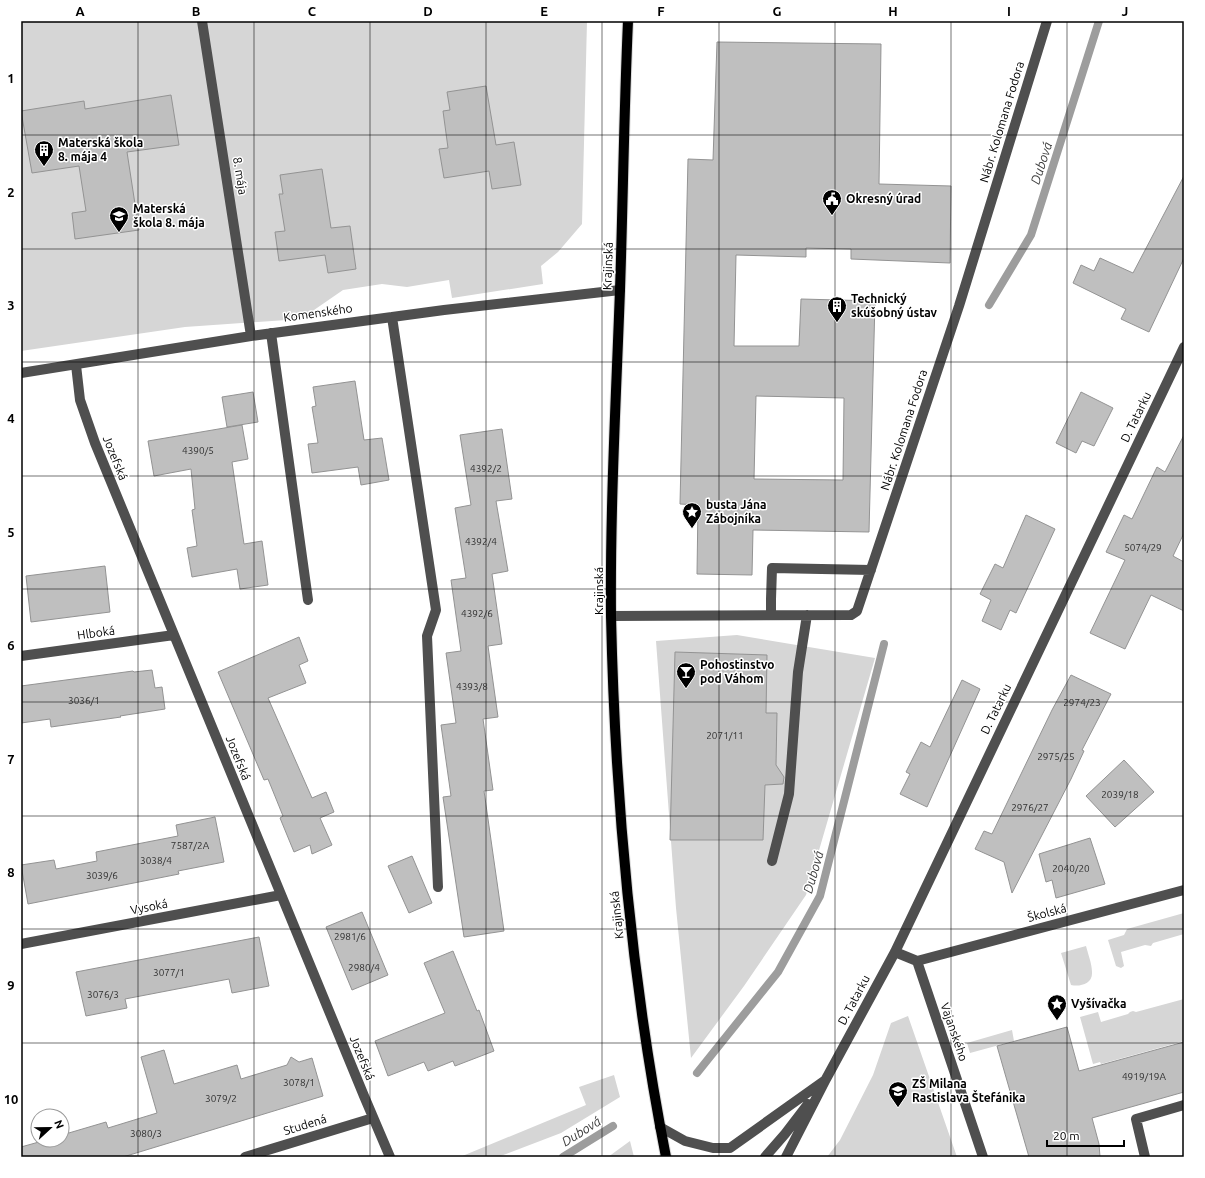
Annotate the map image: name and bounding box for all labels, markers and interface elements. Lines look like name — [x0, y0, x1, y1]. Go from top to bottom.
text: A — [75, 4, 85, 18]
text: B — [192, 4, 201, 18]
text: C — [308, 4, 317, 18]
text: D — [423, 4, 433, 18]
text: E — [540, 4, 548, 18]
text: F — [657, 4, 665, 18]
text: G — [773, 4, 782, 18]
text: H — [888, 4, 898, 18]
text: I — [1007, 4, 1011, 18]
text: J — [1122, 4, 1128, 18]
street label: Nábr. Kolomana Fodora — [977, 60, 1026, 184]
text: 1 — [7, 71, 15, 85]
place label: Materská škola 8. mája 4 — [58, 136, 143, 163]
building icon: Materská škola 8. mája 4 — [33, 139, 55, 167]
water label: Dubová — [1028, 140, 1054, 186]
street label: 8. mája — [231, 156, 250, 196]
text: 2 — [7, 185, 15, 199]
public building icon: Okresný úrad — [821, 188, 843, 216]
place label: Okresný úrad — [846, 192, 921, 205]
place label: Materská škola 8. mája — [133, 202, 205, 229]
school or university icon: Materská škola 8. mája — [108, 205, 130, 233]
street label: Krajinská — [600, 242, 615, 290]
place label: Technický skúšobný ústav — [851, 292, 938, 319]
building icon: Technický skúšobný ústav — [826, 295, 848, 323]
text: 3 — [7, 298, 15, 312]
street label: Komenského — [283, 301, 353, 324]
street label: Nábr. Kolomana Fodora — [878, 368, 929, 492]
street label: D. Tatarku — [1118, 389, 1153, 444]
text: 4 — [7, 411, 15, 425]
street label: Jozefská — [101, 434, 130, 482]
house number: 4390/5 — [182, 445, 214, 456]
house number: 4392/2 — [470, 463, 502, 474]
place label: busta Jána Zábojníka — [706, 498, 767, 525]
place icon: busta Jána Zábojníka — [681, 501, 703, 529]
text: 5 — [7, 525, 15, 539]
house number: 4392/4 — [465, 536, 497, 547]
house number: 5074/29 — [1124, 542, 1162, 553]
street label: Krajinská — [592, 567, 605, 615]
house number: 4392/6 — [461, 608, 493, 619]
street label: Hlboká — [76, 623, 116, 642]
text: 6 — [7, 638, 15, 652]
place label: Pohostinstvo pod Váhom — [700, 658, 775, 685]
bar icon: Pohostinstvo pod Váhom — [675, 661, 697, 689]
house number: 4393/8 — [456, 681, 488, 692]
street label: D. Tatarku — [978, 681, 1013, 736]
house number: 3036/1 — [68, 695, 100, 706]
house number: 2974/23 — [1063, 697, 1101, 708]
house number: 2071/11 — [706, 730, 744, 741]
street label: Jozefská — [224, 734, 253, 782]
house number: 2975/25 — [1037, 751, 1075, 762]
text: 7 — [7, 752, 15, 766]
house number: 2039/18 — [1101, 789, 1139, 800]
house number: 2976/27 — [1011, 802, 1049, 813]
house number: 7587/2A — [171, 840, 210, 851]
water label: Dubová — [800, 849, 826, 895]
house number: 3038/4 — [140, 855, 172, 866]
house number: 2040/20 — [1052, 863, 1090, 874]
text: 8 — [7, 865, 15, 879]
house number: 3039/6 — [86, 870, 118, 881]
street label: Krajinská — [608, 890, 625, 940]
street label: Vysoká — [129, 897, 169, 917]
street label: Školská — [1026, 901, 1068, 924]
house number: 2981/6 — [334, 931, 366, 942]
house number: 2980/4 — [348, 962, 380, 973]
house number: 3077/1 — [153, 967, 185, 978]
street label: D. Tatarku — [835, 973, 872, 1027]
text: 9 — [7, 978, 15, 992]
house number: 3076/3 — [87, 989, 119, 1000]
place icon: Vyšívačka — [1046, 993, 1068, 1021]
place label: Vyšívačka — [1071, 997, 1127, 1010]
street label: Vajanského — [938, 1001, 971, 1063]
street label: Jozefská — [348, 1034, 377, 1082]
house number: 4919/19A — [1122, 1071, 1167, 1082]
place label: ZŠ Milana Rastislava Štefánika — [912, 1075, 1025, 1104]
house number: 3078/1 — [283, 1077, 315, 1088]
school or university icon: ZŠ Milana Rastislava Štefánika — [887, 1080, 909, 1108]
text: 10 — [4, 1092, 18, 1106]
house number: 3079/2 — [205, 1093, 237, 1104]
north arrow — [30, 1108, 70, 1148]
street label: Studená — [282, 1112, 328, 1137]
water label: Dubová — [559, 1114, 603, 1148]
text: N — [52, 1118, 66, 1130]
scale bar — [1047, 1122, 1124, 1148]
house number: 3080/3 — [130, 1128, 162, 1139]
text: 20 m — [1053, 1129, 1080, 1142]

